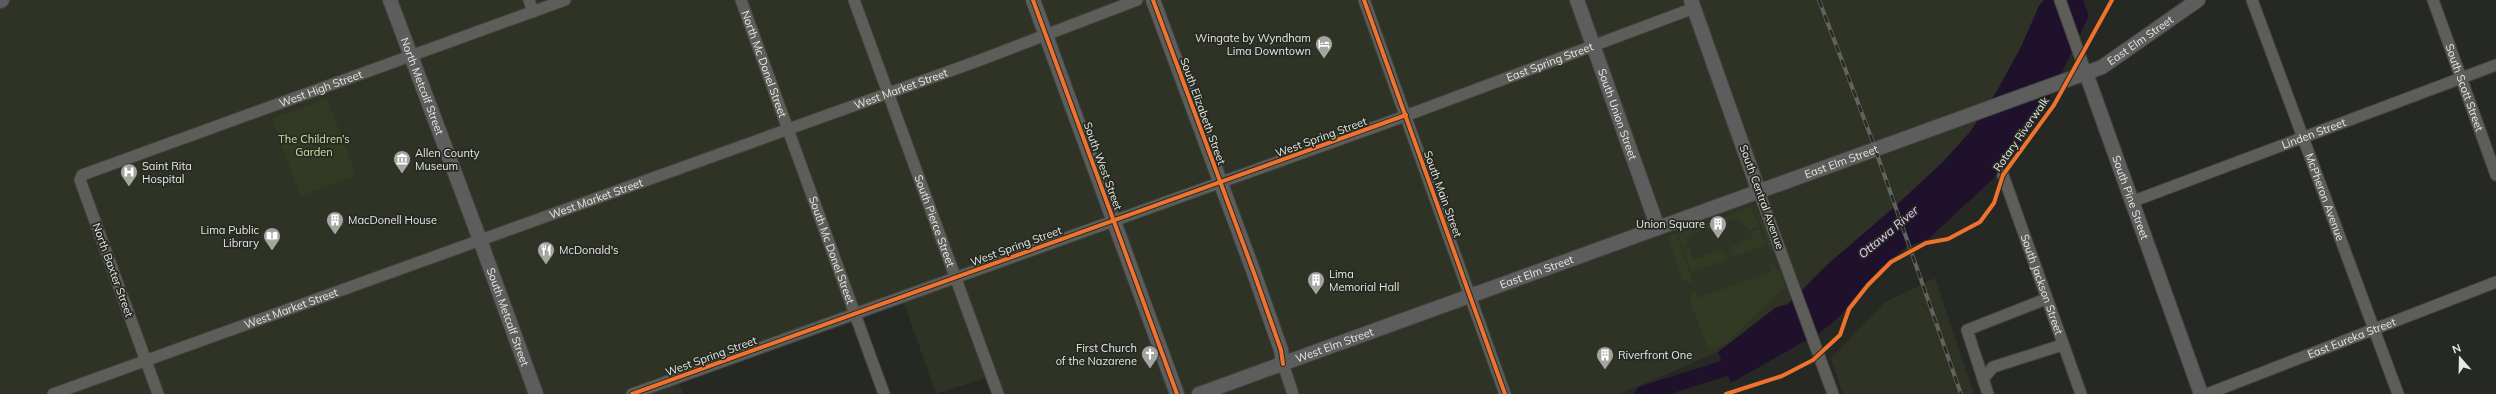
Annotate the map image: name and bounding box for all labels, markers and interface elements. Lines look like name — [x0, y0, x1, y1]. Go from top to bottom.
street label: North Mc Donel Street — [738, 9, 790, 119]
street label: East Elm Street — [2105, 12, 2176, 68]
place label: Wingate by Wyndham Lima Downtown — [1195, 31, 1311, 58]
hotel icon: Wingate by Wyndham Lima Downtown — [1314, 34, 1334, 59]
street label: North Metcalf Street — [398, 36, 447, 137]
street label: East Spring Street — [1504, 39, 1595, 85]
street label: South Scott Street — [2442, 42, 2487, 133]
street label: South Elizabeth Street — [1177, 56, 1229, 167]
street label: West Market Street — [852, 65, 950, 112]
street label: West High Street — [277, 67, 364, 110]
street label: South Union Street — [1595, 67, 1640, 162]
street label: Rotary Riverwalk — [1990, 94, 2052, 174]
street label: West Spring Street — [1273, 114, 1369, 160]
street label: Linden Street — [2280, 115, 2348, 152]
street label: South West Street — [1081, 120, 1125, 212]
park label: The Children’s Garden — [278, 132, 350, 159]
street label: East Elm Street — [1803, 142, 1880, 181]
street label: South Central Avenue — [1737, 143, 1787, 251]
place label: Allen County Museum — [415, 146, 480, 173]
museum icon: Allen County Museum — [392, 149, 412, 174]
street label: South Main Street — [1421, 149, 1465, 239]
street label: McPheron Avenue — [2302, 151, 2348, 243]
street label: South Pine Street — [2109, 153, 2152, 241]
place label: Saint Rita Hospital — [142, 159, 192, 186]
hospital icon: Saint Rita Hospital — [119, 162, 139, 187]
street label: South Pierce Street — [911, 173, 958, 269]
street label: West Market Street — [547, 175, 645, 222]
street label: South Mc Donel Street — [806, 194, 858, 306]
water label: Ottawa River — [1855, 202, 1922, 261]
building icon: MacDonell House — [325, 210, 345, 235]
place label: MacDonell House — [348, 213, 437, 227]
building icon: Union Square — [1708, 214, 1728, 239]
place label: Union Square — [1636, 217, 1705, 231]
street label: North Baxter Street — [89, 221, 137, 319]
place label: Lima Public Library — [201, 223, 260, 250]
street label: West Spring Street — [968, 223, 1064, 269]
library icon: Lima Public Library — [262, 226, 282, 251]
street label: South Jackson Street — [2018, 232, 2066, 336]
restaurant icon: McDonald's — [536, 240, 556, 265]
place label: McDonald's — [559, 243, 619, 257]
street label: East Elm Street — [1498, 252, 1575, 292]
street label: South Metcalf Street — [484, 266, 532, 368]
place label: Lima Memorial Hall — [1329, 267, 1399, 294]
building icon: Lima Memorial Hall — [1306, 270, 1326, 295]
street label: West Market Street — [242, 285, 340, 332]
street label: East Eureka Street — [2305, 315, 2398, 361]
street label: West Elm Street — [1294, 324, 1375, 366]
street label: West Spring Street — [663, 333, 759, 379]
north arrow — [2440, 338, 2480, 378]
place label: First Church of the Nazarene — [1056, 341, 1137, 368]
text: N — [2450, 341, 2463, 357]
church icon: First Church of the Nazarene — [1140, 344, 1160, 369]
building icon: Riverfront One — [1595, 345, 1615, 370]
place label: Riverfront One — [1618, 348, 1692, 362]

